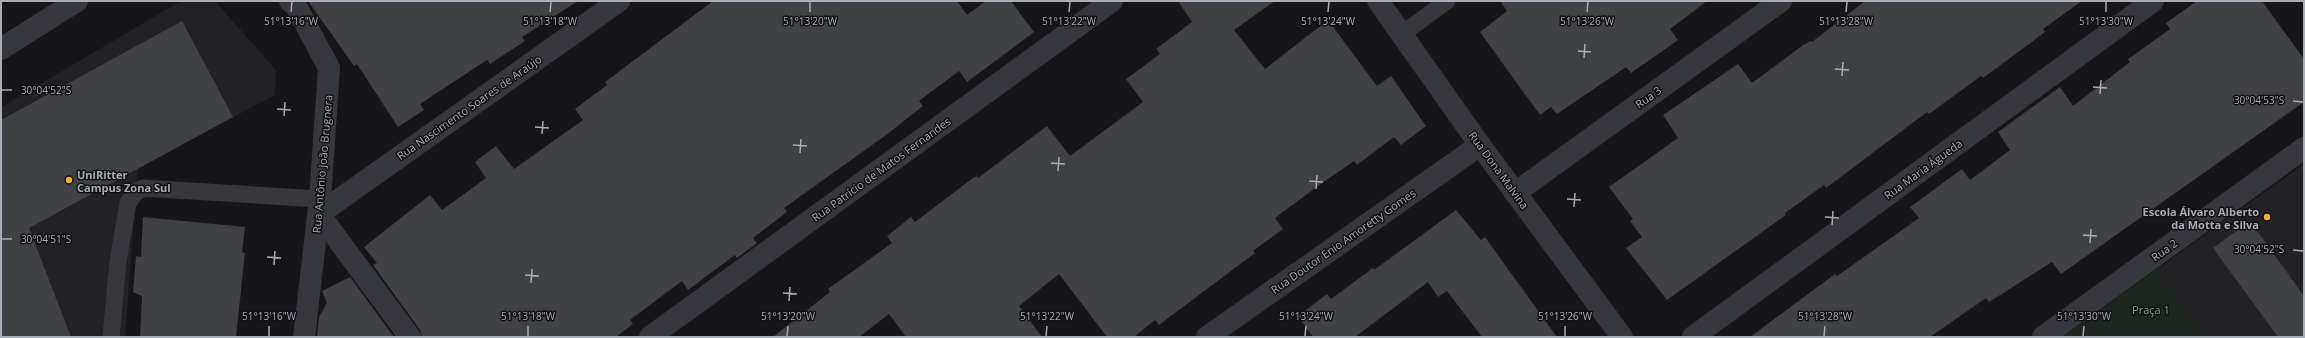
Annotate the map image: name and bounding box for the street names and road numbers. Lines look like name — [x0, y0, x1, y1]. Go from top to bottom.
street label: Rua Nascimento Soares de Araújo — [394, 51, 545, 163]
street label: Rua 3 — [1632, 82, 1664, 112]
street label: Rua Antônio João Brugnera — [308, 94, 336, 234]
street label: Rua Patrício de Matos Fernandes — [808, 113, 954, 225]
street label: Rua Dona Malvina — [1466, 128, 1532, 212]
street label: Rua Maria Águeda — [1881, 135, 1965, 203]
street label: Rua Doutor Enio Amoretty Gomes — [1268, 185, 1418, 297]
street label: Rua 2 — [2148, 235, 2180, 265]

